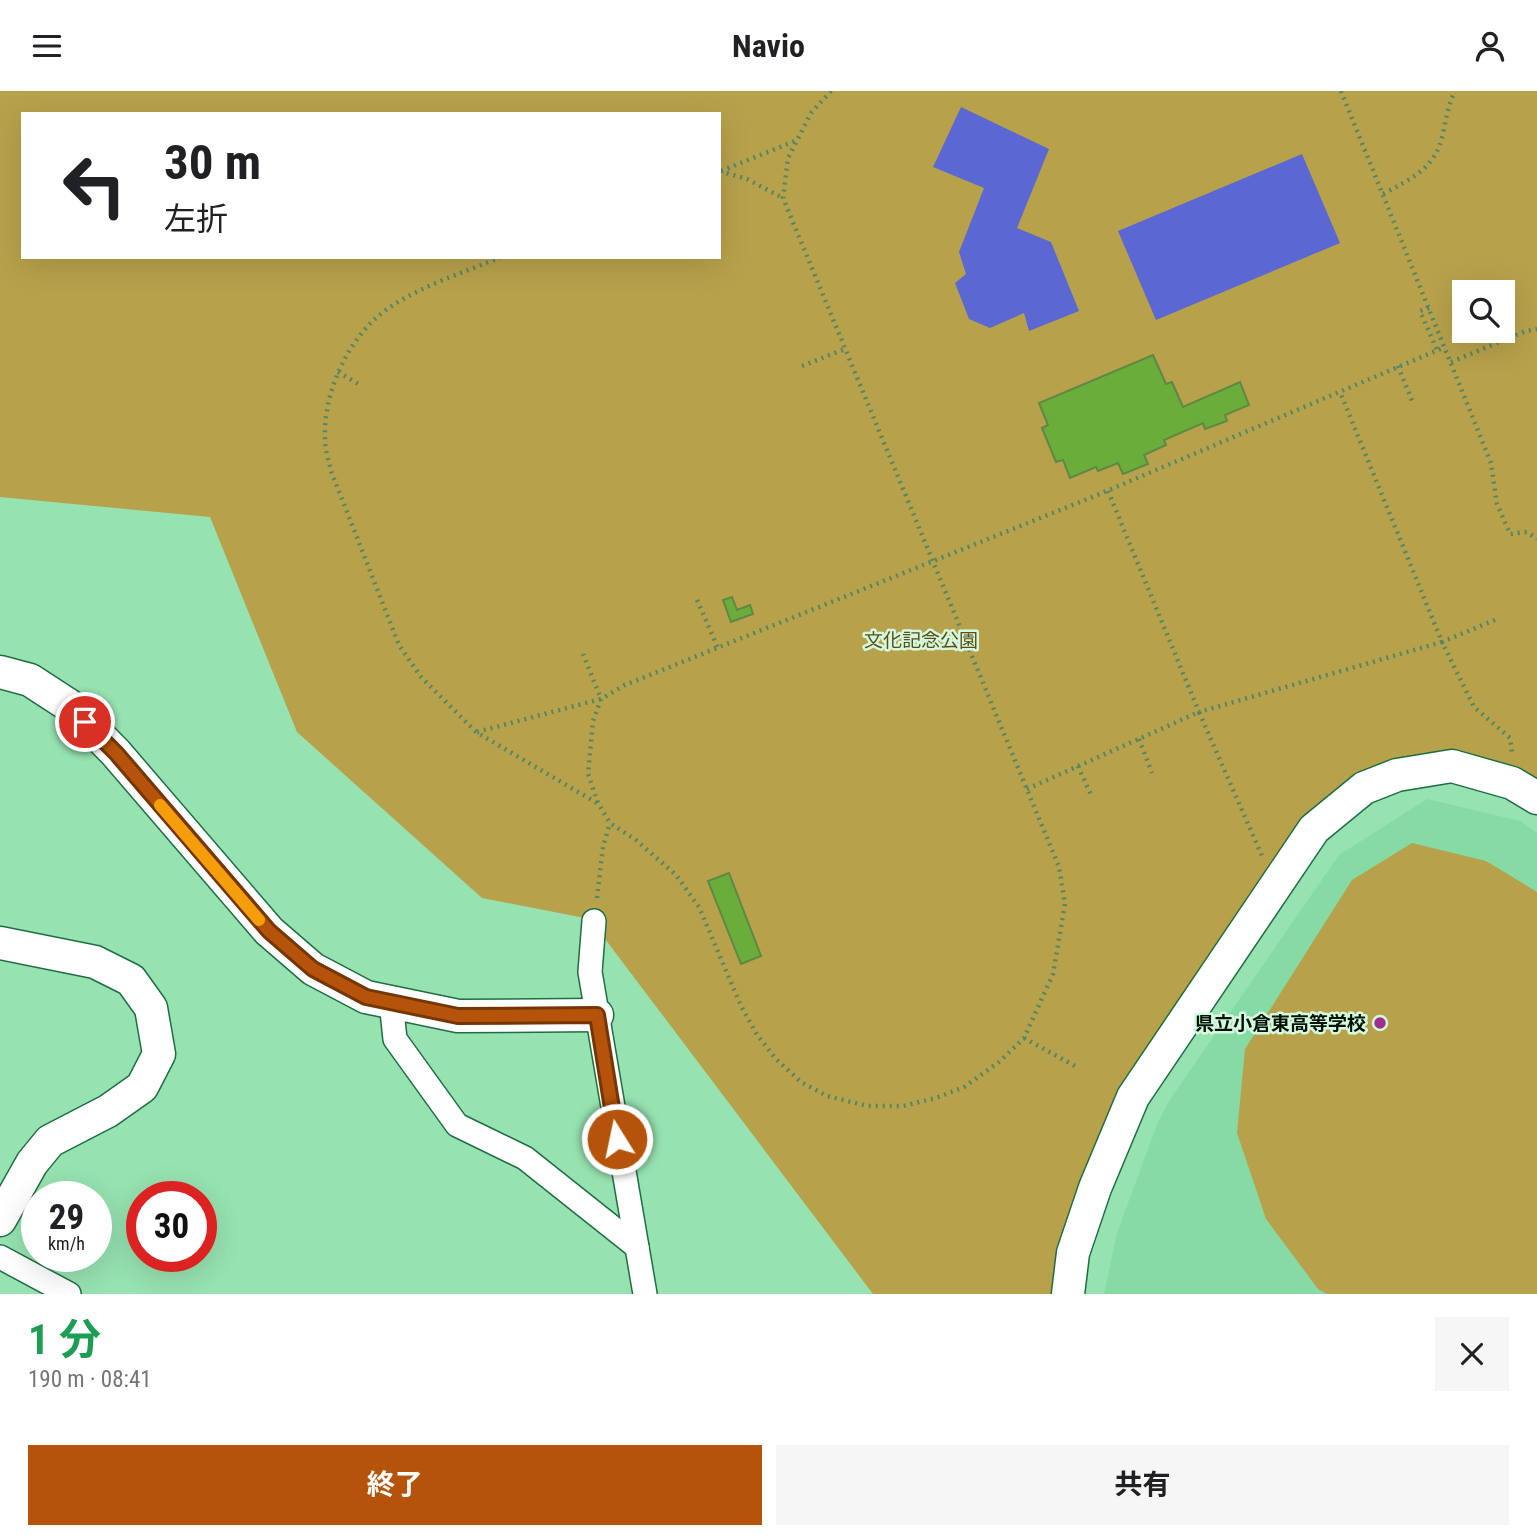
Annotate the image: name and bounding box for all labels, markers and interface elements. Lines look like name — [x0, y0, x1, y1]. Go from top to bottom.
icon: menu — [28, 27, 66, 65]
text: Navio — [732, 27, 805, 65]
icon: person — [1471, 27, 1509, 65]
text: 30 m — [164, 134, 261, 191]
icon: left — [49, 140, 140, 231]
text: 左折 — [164, 200, 228, 238]
map controls — [1452, 280, 1515, 343]
button: search — [1452, 280, 1515, 343]
park label: 文化記念公園 — [864, 629, 978, 652]
pin — [55, 692, 115, 752]
icon: arrive — [66, 703, 104, 741]
place label: 県立小倉東高等学校 — [1195, 1012, 1366, 1035]
marker: 県立小倉東高等学校 — [1372, 1015, 1388, 1031]
position arrow — [580, 1102, 654, 1176]
speed limit sign: 30 — [126, 1181, 217, 1272]
text: 29 — [49, 1197, 84, 1238]
text: km/h — [48, 1233, 85, 1254]
text: 1 分 — [28, 1315, 101, 1364]
button: close — [1435, 1317, 1509, 1391]
text: 190 m · 08:41 — [28, 1366, 152, 1393]
button: 終了 — [28, 1445, 762, 1525]
button: 共有 — [776, 1445, 1509, 1525]

